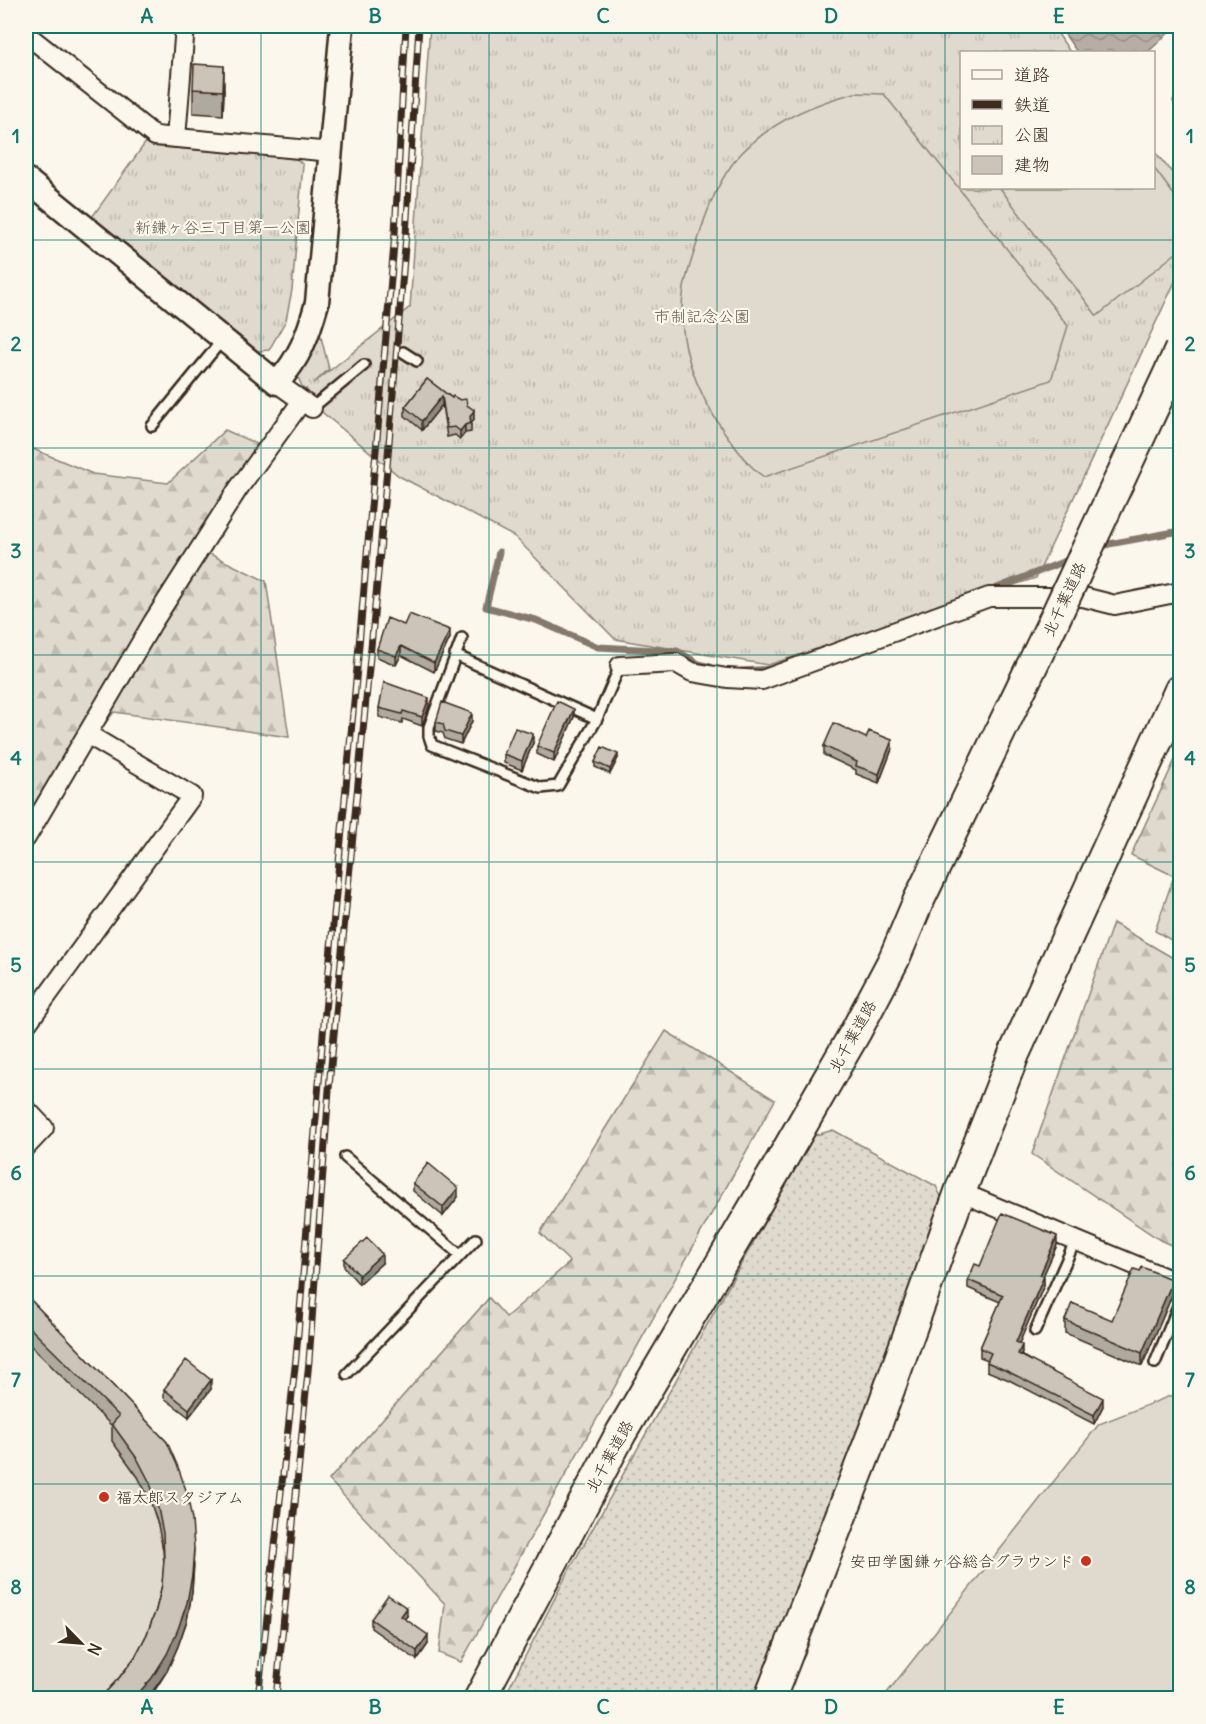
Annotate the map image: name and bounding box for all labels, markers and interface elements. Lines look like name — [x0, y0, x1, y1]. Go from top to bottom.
text: A — [141, 3, 154, 28]
text: B — [368, 3, 382, 28]
text: C — [596, 3, 610, 28]
text: D — [824, 3, 838, 28]
text: E — [1053, 3, 1065, 28]
legend — [960, 51, 1155, 189]
text: 道路 — [1014, 63, 1050, 86]
text: 鉄道 — [1014, 93, 1050, 116]
text: 1 — [12, 123, 20, 148]
text: 公園 — [1014, 123, 1050, 146]
text: 1 — [1186, 123, 1194, 148]
text: 建物 — [1014, 153, 1050, 176]
park label: 新鎌ヶ谷三丁目第一公園 — [135, 217, 311, 237]
park label: 市制記念公園 — [654, 306, 750, 326]
text: 2 — [11, 331, 22, 356]
text: 2 — [1185, 331, 1196, 356]
text: 3 — [10, 538, 22, 563]
text: 3 — [1184, 538, 1196, 563]
street label: 北千葉道路 — [1038, 559, 1090, 639]
text: 4 — [10, 745, 22, 770]
text: 4 — [1184, 745, 1196, 770]
text: 5 — [10, 952, 22, 977]
text: 5 — [1184, 952, 1196, 977]
street label: 北千葉道路 — [824, 996, 880, 1076]
text: 6 — [10, 1160, 22, 1185]
text: 6 — [1184, 1160, 1196, 1185]
text: 7 — [11, 1367, 21, 1392]
text: 7 — [1185, 1367, 1195, 1392]
street label: 北千葉道路 — [581, 1416, 637, 1496]
place label: 福太郎スタジアム — [116, 1487, 244, 1507]
marker: 福太郎スタジアム — [97, 1490, 111, 1504]
place label: 安田学園鎌ヶ谷総合グラウンド — [850, 1551, 1074, 1571]
marker: 安田学園鎌ヶ谷総合グラウンド — [1079, 1554, 1093, 1568]
text: 8 — [10, 1574, 22, 1599]
text: 8 — [1184, 1574, 1196, 1599]
north arrow — [51, 1613, 111, 1673]
text: N — [83, 1640, 106, 1659]
text: A — [141, 1694, 154, 1719]
text: B — [368, 1694, 382, 1719]
text: C — [596, 1694, 610, 1719]
text: D — [824, 1694, 838, 1719]
text: E — [1053, 1694, 1065, 1719]

